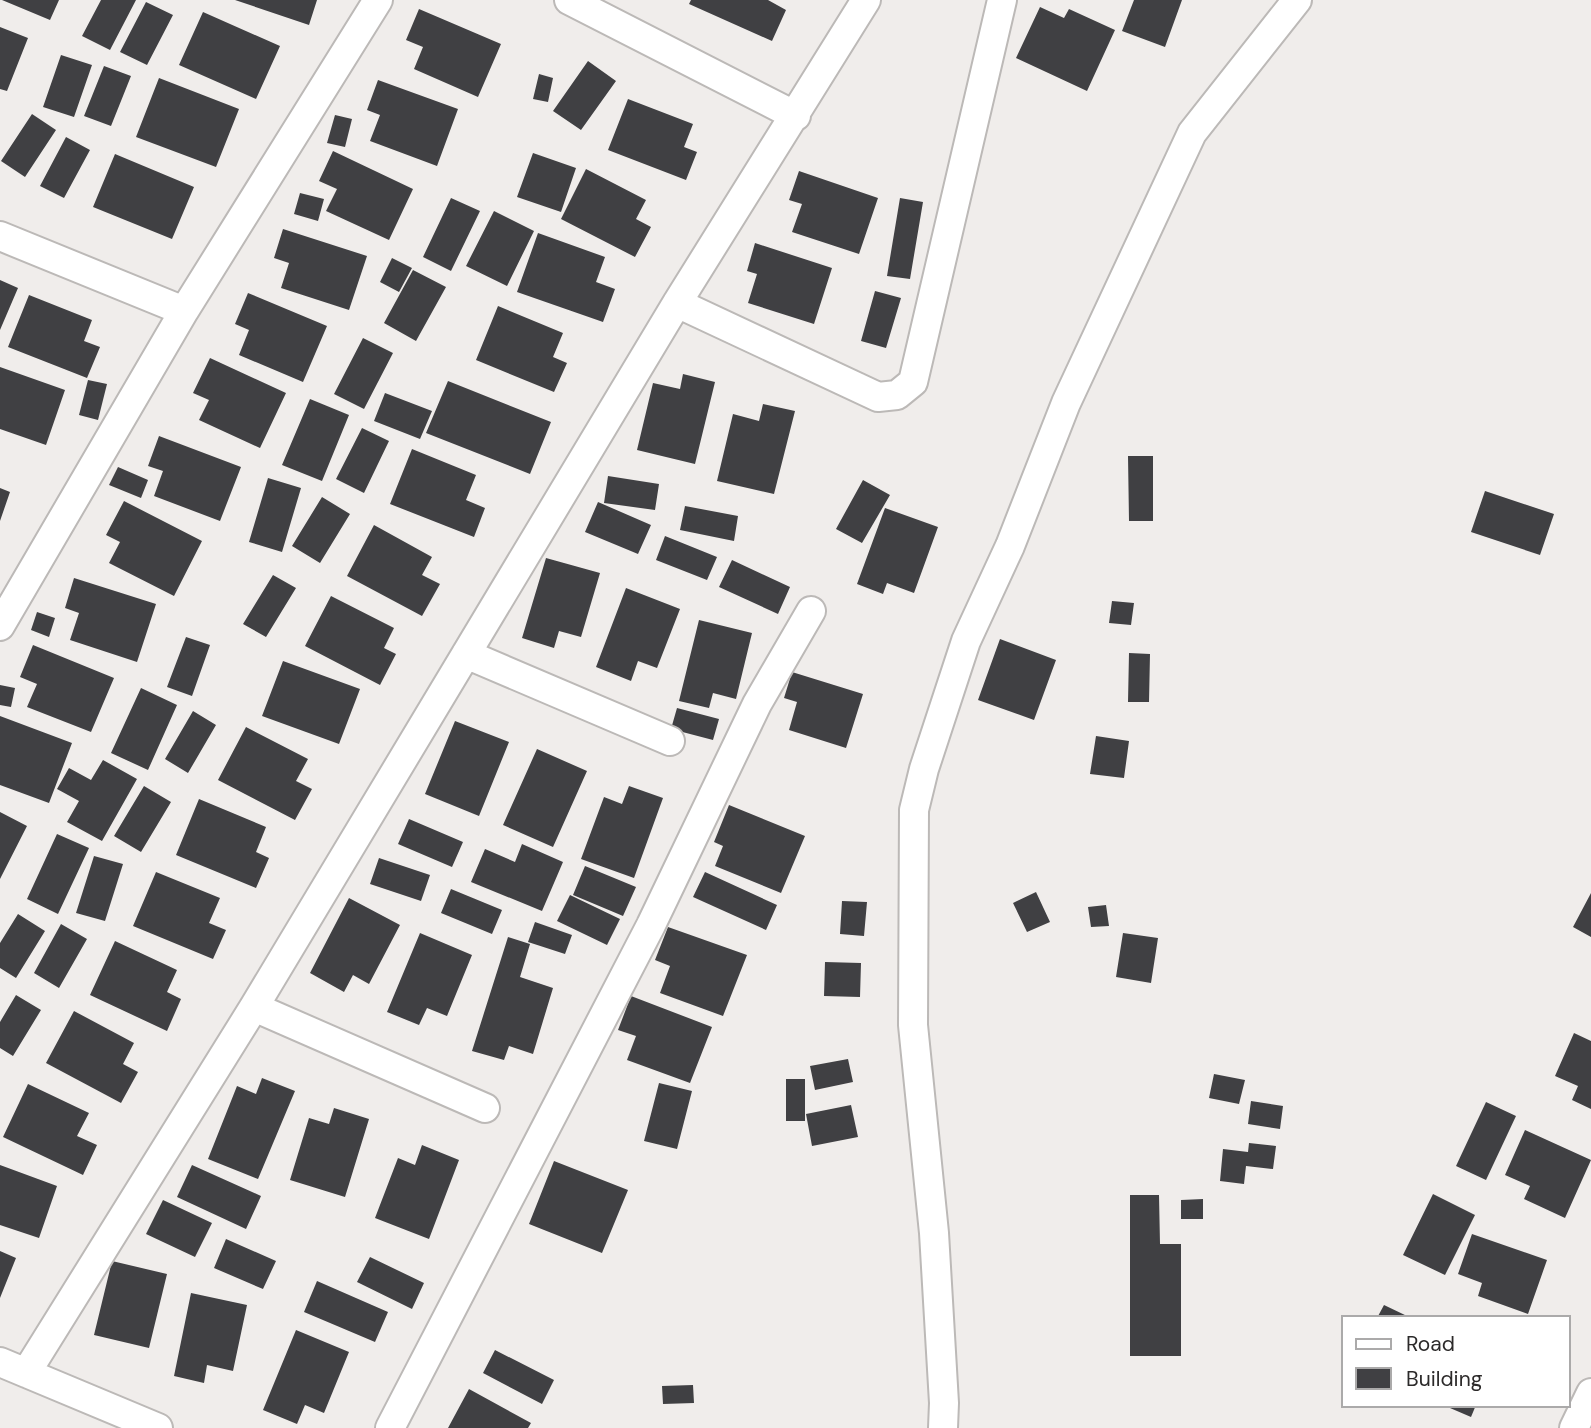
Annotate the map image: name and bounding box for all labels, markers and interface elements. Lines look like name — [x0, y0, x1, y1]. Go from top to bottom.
legend — [1342, 1316, 1570, 1407]
text: Road — [1406, 1330, 1455, 1358]
text: Building — [1406, 1365, 1483, 1393]

